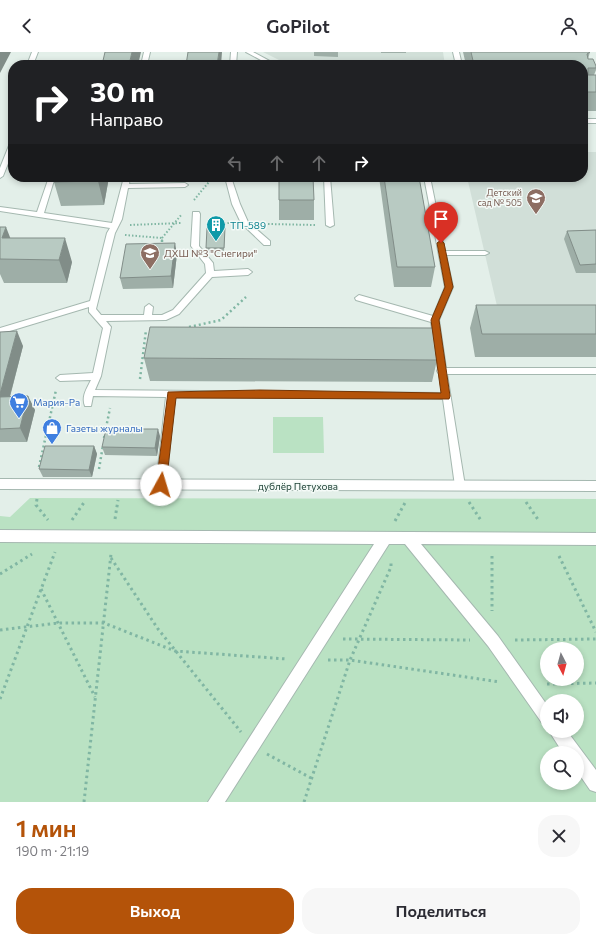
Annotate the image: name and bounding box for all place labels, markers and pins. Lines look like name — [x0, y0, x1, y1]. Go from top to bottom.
place label: Детский сад № 505 — [477, 187, 522, 208]
school or university icon: Детский сад № 505 — [525, 187, 547, 215]
pin — [424, 202, 458, 243]
building icon: ТП-589 — [205, 214, 227, 242]
place label: ТП-589 — [230, 219, 266, 231]
school or university icon: ДХШ №3 "Снегири" — [139, 242, 161, 270]
place label: ДХШ №3 "Снегири" — [164, 247, 258, 259]
supermarket icon: Мария-Ра — [8, 391, 30, 419]
place label: Мария-Ра — [33, 396, 80, 408]
shop icon: Газеты журналы — [41, 417, 63, 445]
place label: Газеты журналы — [66, 422, 143, 434]

